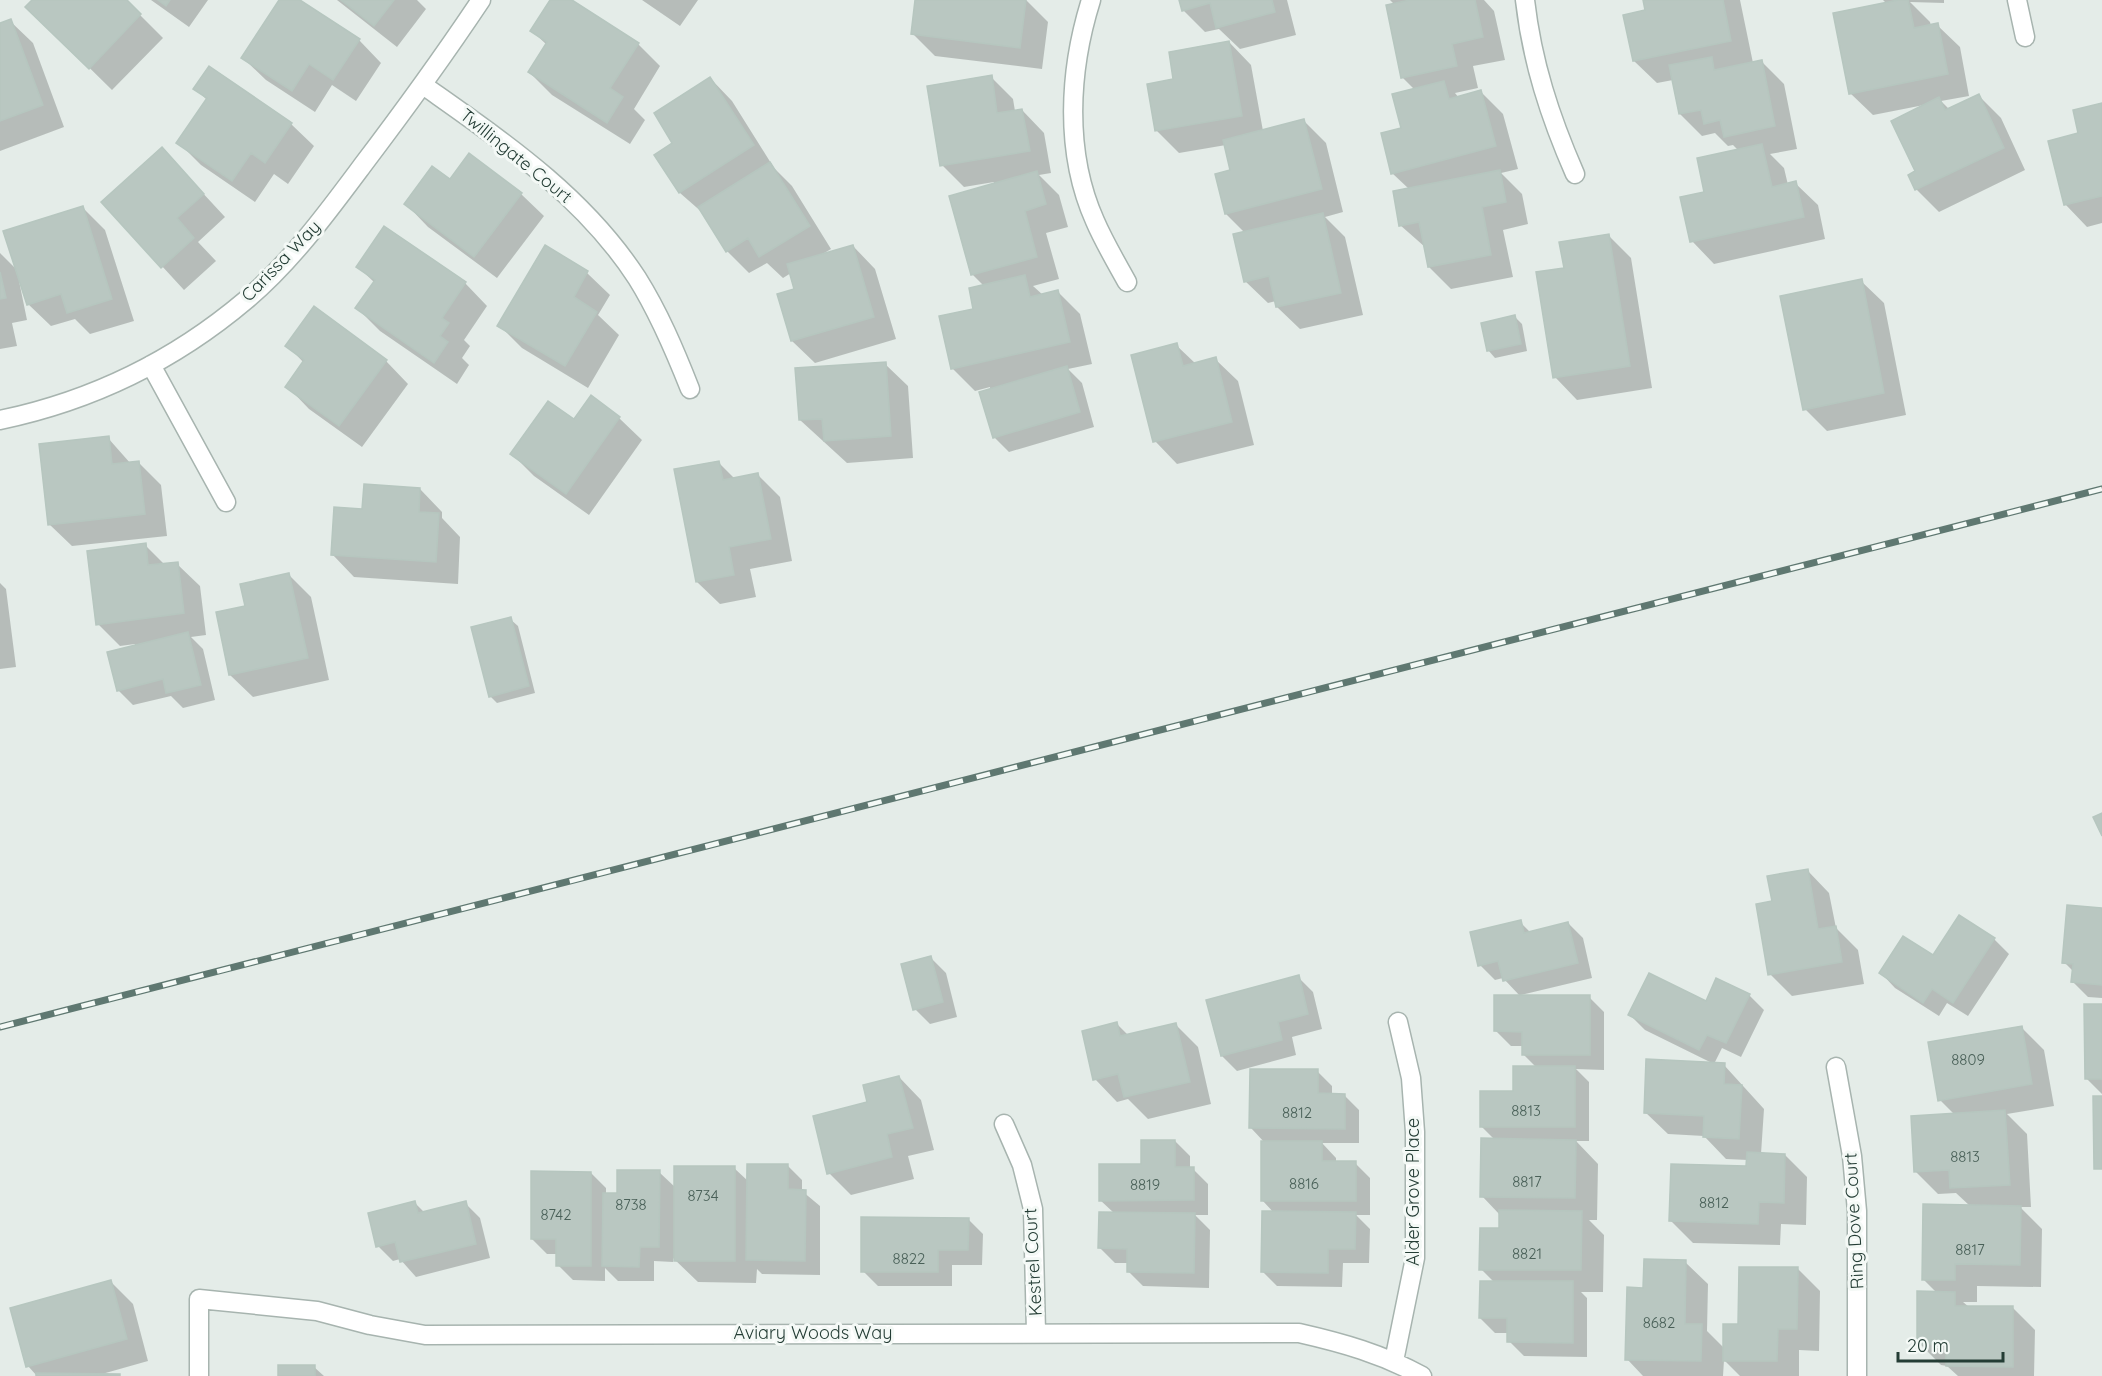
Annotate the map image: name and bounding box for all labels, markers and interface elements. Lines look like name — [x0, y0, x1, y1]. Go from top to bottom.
street label: Twillingate Court — [456, 103, 577, 208]
street label: Carissa Way — [236, 215, 325, 306]
house number: 8809 — [1951, 1050, 1985, 1069]
house number: 8813 — [1511, 1101, 1541, 1120]
house number: 8812 — [1282, 1103, 1312, 1122]
street label: Alder Grove Place — [1401, 1118, 1424, 1266]
house number: 8813 — [1950, 1147, 1980, 1166]
street label: Ring Dove Court — [1838, 1152, 1869, 1290]
house number: 8817 — [1512, 1172, 1542, 1191]
house number: 8816 — [1289, 1174, 1319, 1193]
house number: 8819 — [1130, 1175, 1160, 1194]
house number: 8734 — [687, 1186, 719, 1205]
house number: 8812 — [1699, 1193, 1729, 1212]
house number: 8738 — [615, 1195, 647, 1214]
house number: 8742 — [541, 1205, 571, 1224]
street label: Kestrel Court — [1018, 1207, 1047, 1317]
house number: 8817 — [1955, 1240, 1985, 1259]
house number: 8821 — [1512, 1244, 1542, 1263]
house number: 8822 — [893, 1249, 925, 1268]
house number: 8682 — [1643, 1313, 1675, 1332]
street label: Aviary Woods Way — [734, 1321, 892, 1344]
scale bar — [1898, 1325, 2003, 1363]
text: 20 m — [1907, 1334, 1949, 1357]

